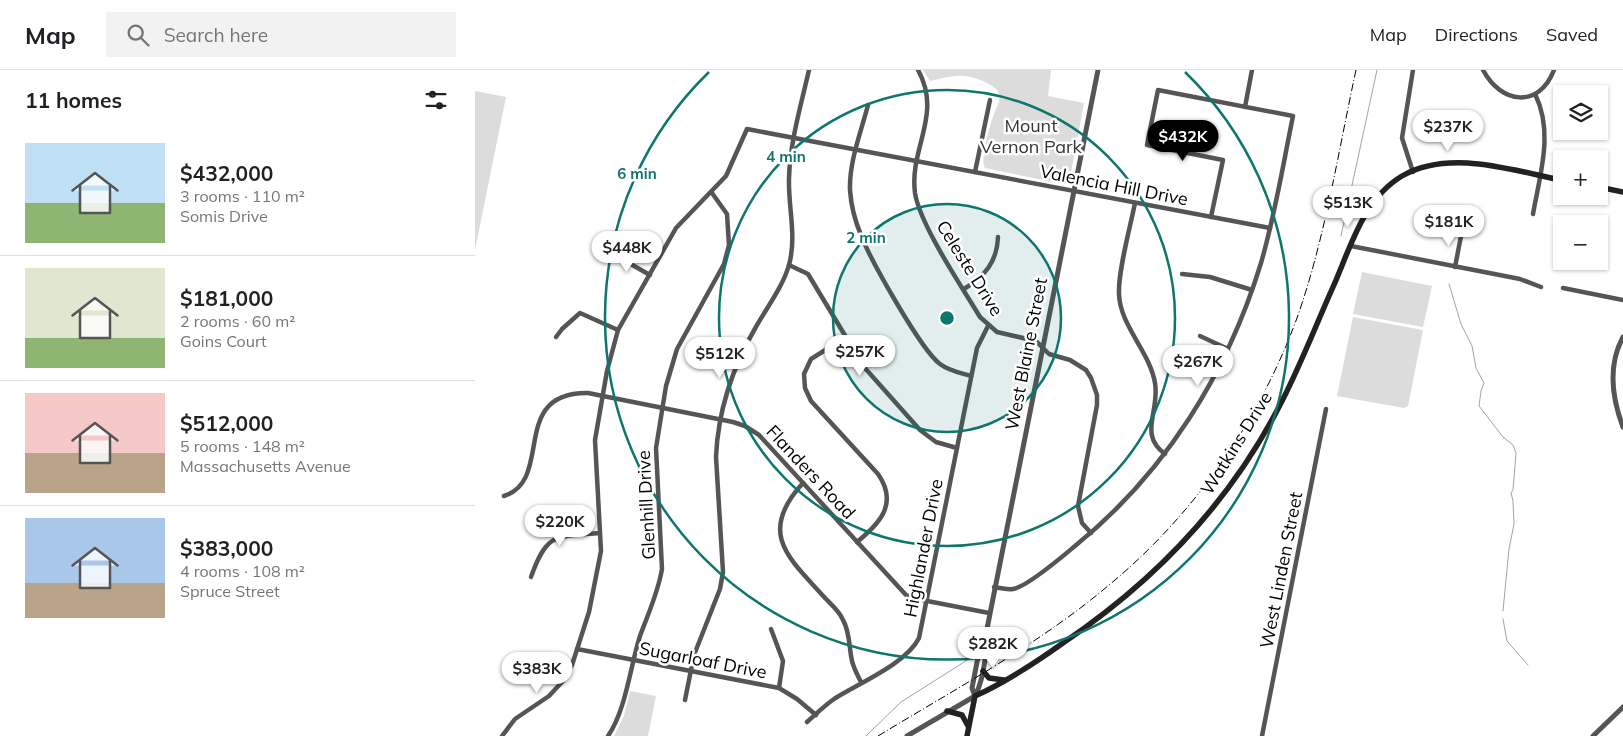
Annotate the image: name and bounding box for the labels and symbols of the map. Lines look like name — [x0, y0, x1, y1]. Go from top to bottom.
pin: $237K — [1413, 109, 1483, 152]
park label: Mount Vernon Park — [980, 114, 1083, 158]
pin: $432K — [1148, 119, 1218, 162]
text: 4 min — [766, 147, 806, 166]
street label: Valencia Hill Drive — [1038, 159, 1190, 211]
text: 6 min — [617, 164, 657, 183]
pin: $513K — [1313, 186, 1383, 228]
pin: $181K — [1414, 204, 1484, 247]
street label: Celeste Drive — [931, 216, 1009, 320]
text: 2 min — [846, 228, 886, 247]
pin: $448K — [592, 230, 662, 273]
street label: West Blaine Street — [1000, 276, 1052, 432]
centre of rings — [938, 309, 956, 327]
pin: $257K — [825, 334, 895, 377]
pin: $512K — [685, 336, 755, 379]
pin: $267K — [1163, 344, 1233, 387]
street label: Watkins Drive — [1195, 387, 1277, 499]
street label: Flanders Road — [761, 420, 861, 524]
street label: Glenhill Drive — [632, 450, 660, 560]
street label: Highlander Drive — [898, 477, 948, 619]
street label: West Linden Street — [1255, 490, 1307, 650]
pin: $220K — [525, 504, 595, 547]
pin: $282K — [958, 626, 1028, 669]
street label: Sugarloaf Drive — [637, 636, 769, 684]
pin: $383K — [502, 652, 572, 694]

